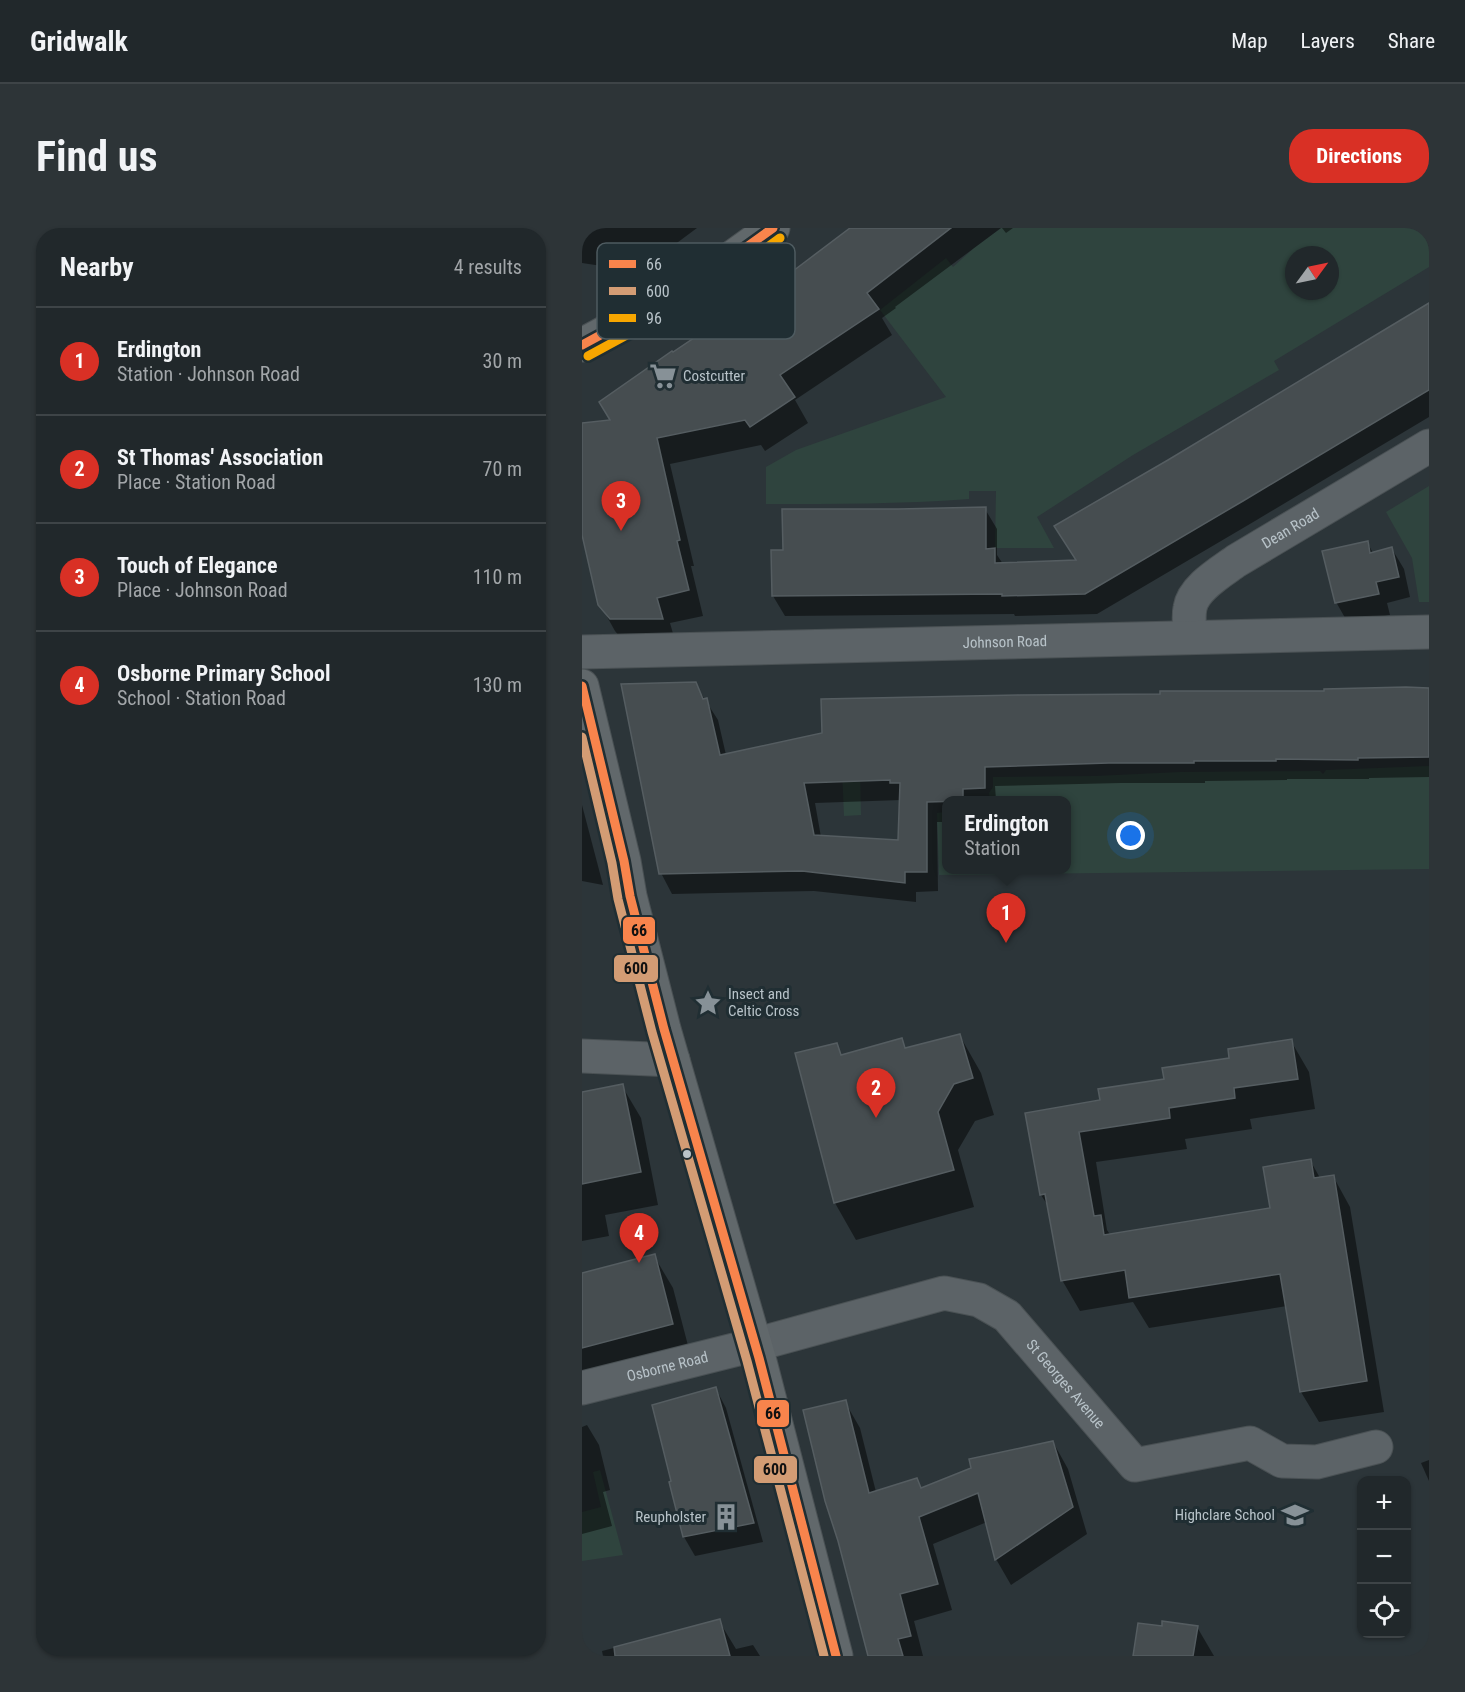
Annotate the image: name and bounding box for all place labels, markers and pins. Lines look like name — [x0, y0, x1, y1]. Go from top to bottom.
supermarket icon: Costcutter — [648, 361, 678, 391]
place label: Costcutter — [683, 367, 745, 385]
pin: 3 — [602, 482, 640, 531]
pin: 1 — [986, 894, 1026, 943]
place label: Insect and Celtic Cross — [728, 985, 800, 1020]
place icon: Insect and Celtic Cross — [693, 988, 723, 1018]
pin: 2 — [856, 1068, 896, 1118]
unlabelled marker — [681, 1148, 693, 1160]
pin: 4 — [620, 1214, 658, 1263]
school or university icon: Highclare School — [1280, 1500, 1310, 1530]
building icon: Reupholster — [711, 1502, 741, 1532]
place label: Highclare School — [1175, 1506, 1275, 1524]
place label: Reupholster — [635, 1508, 706, 1526]

